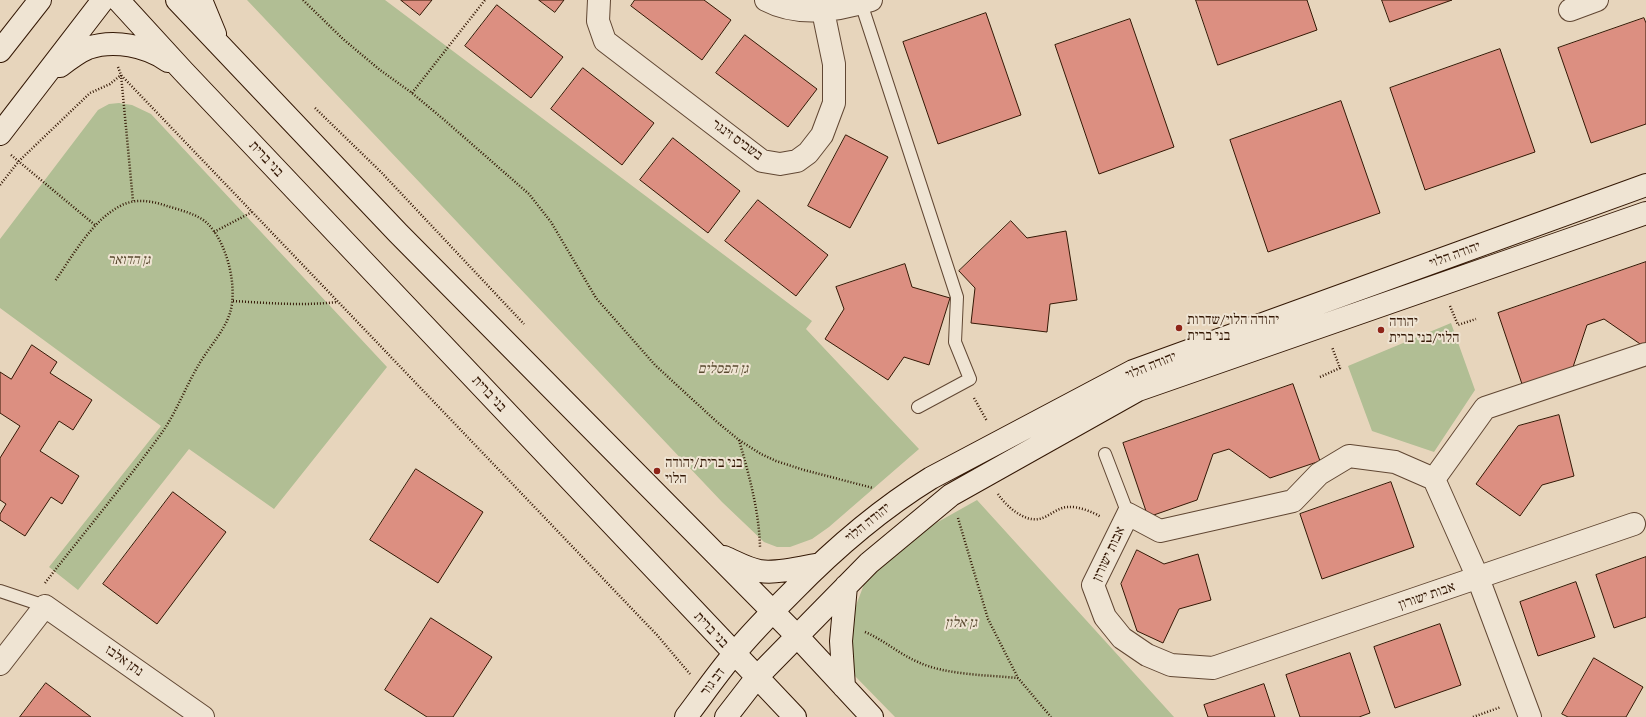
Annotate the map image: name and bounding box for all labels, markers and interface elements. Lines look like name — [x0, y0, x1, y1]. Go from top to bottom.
street label: בשביס זינגר — [708, 116, 766, 164]
street label: בני ברית — [245, 137, 287, 181]
street label: יהודה הלוי — [1427, 238, 1483, 272]
park label: גן הדואר — [108, 252, 150, 268]
place label: יהודה הלוי/שדרות בני ברית — [1187, 312, 1279, 344]
place label: יהודה הלוי/בני ברית — [1389, 314, 1460, 346]
marker: יהודה הלוי/שדרות בני ברית — [1174, 323, 1184, 333]
marker: יהודה הלוי/בני ברית — [1376, 325, 1386, 335]
street label: יהודה הלוי — [1123, 348, 1179, 384]
park label: גן הפסלים — [698, 361, 748, 377]
street label: בני ברית — [468, 372, 510, 416]
place label: בני ברית/יהודה הלוי — [665, 455, 743, 488]
marker: בני ברית/יהודה הלוי — [652, 466, 662, 476]
street label: יהודה הלוי — [842, 500, 894, 546]
street label: אבות ישורון — [1089, 524, 1129, 584]
street label: אבות ישורון — [1397, 579, 1457, 613]
street label: בני ברית — [690, 608, 732, 652]
park label: גן אלון — [945, 615, 977, 631]
street label: נתן אלבז — [102, 642, 146, 680]
street label: דב גור — [697, 665, 729, 699]

